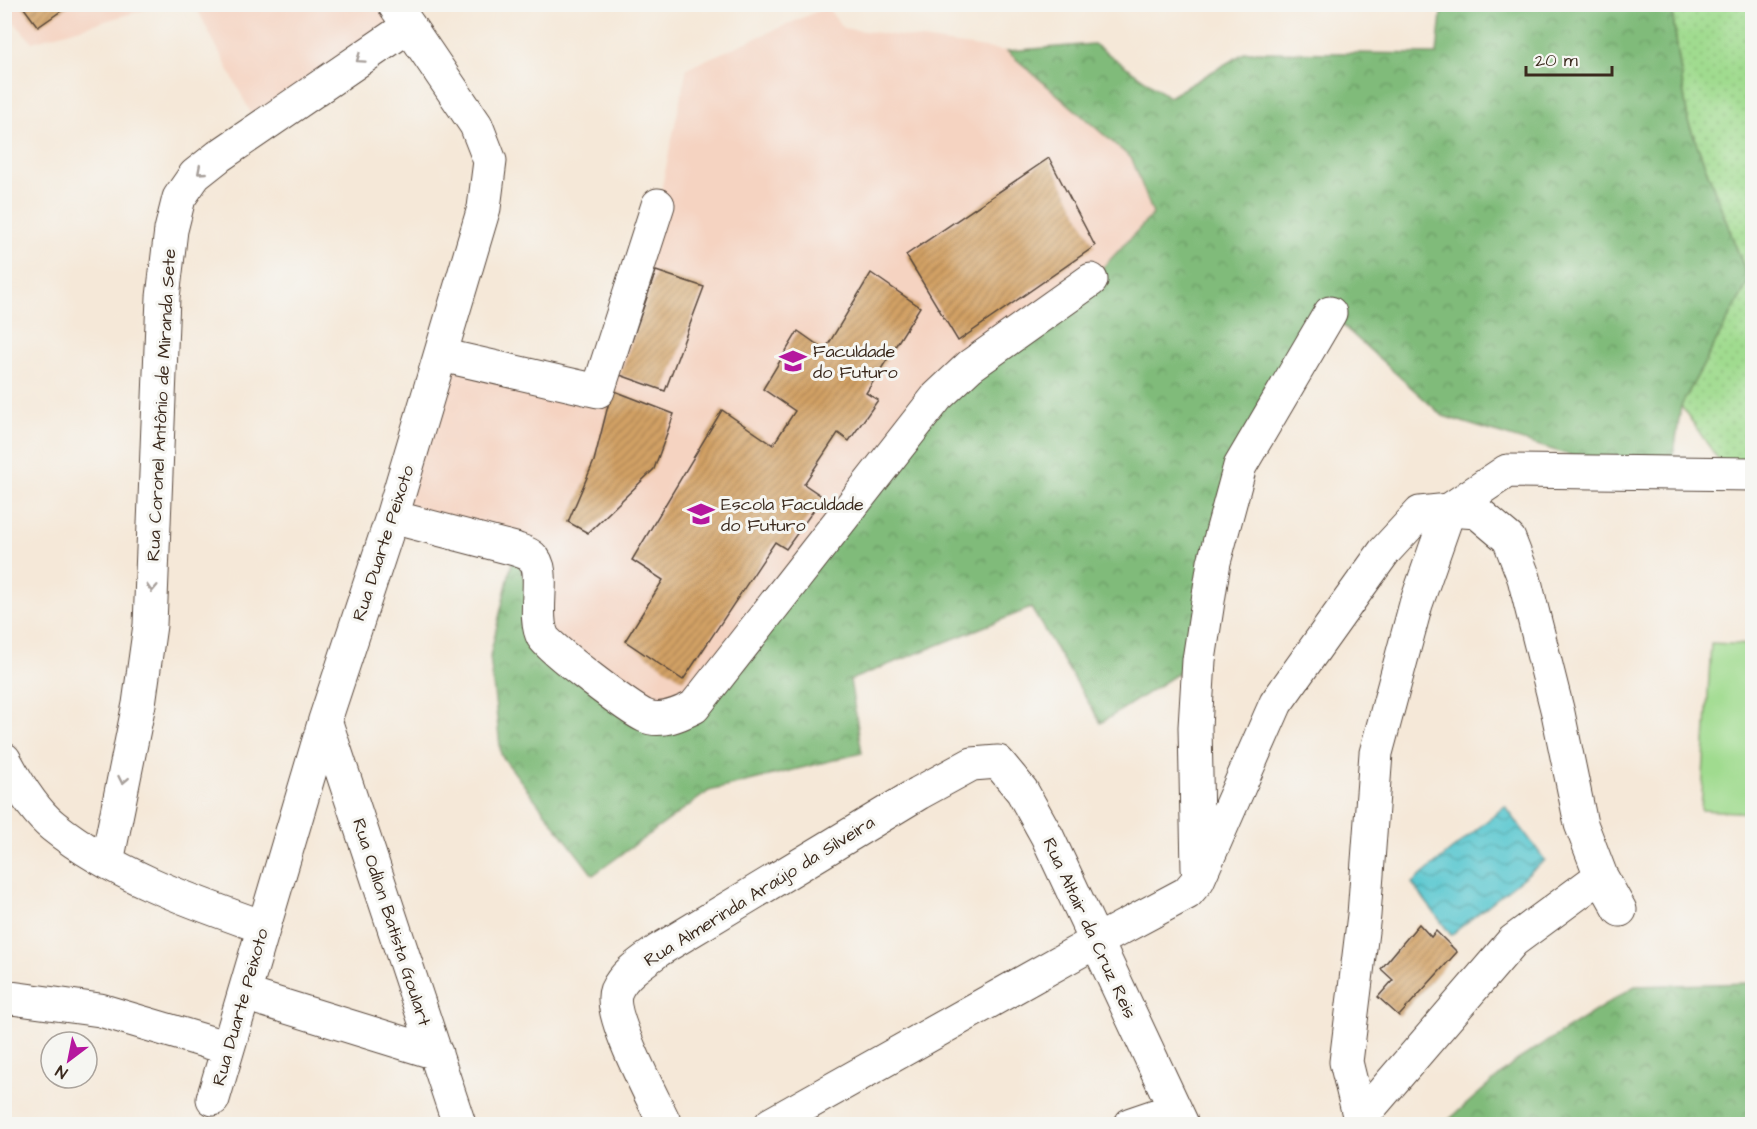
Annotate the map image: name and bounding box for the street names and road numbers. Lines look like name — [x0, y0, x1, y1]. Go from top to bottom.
street label: Rua Coronel Antônio de Miranda Sete — [141, 248, 182, 562]
street label: Rua Duarte Peixoto — [346, 462, 420, 624]
street label: Rua Almerinda Araújo da Silveira — [639, 810, 879, 973]
street label: Rua Odilon Batista Goulart — [346, 815, 437, 1030]
street label: Rua Altair da Cruz Reis — [1037, 834, 1142, 1023]
street label: Rua Duarte Peixoto — [206, 926, 275, 1089]

